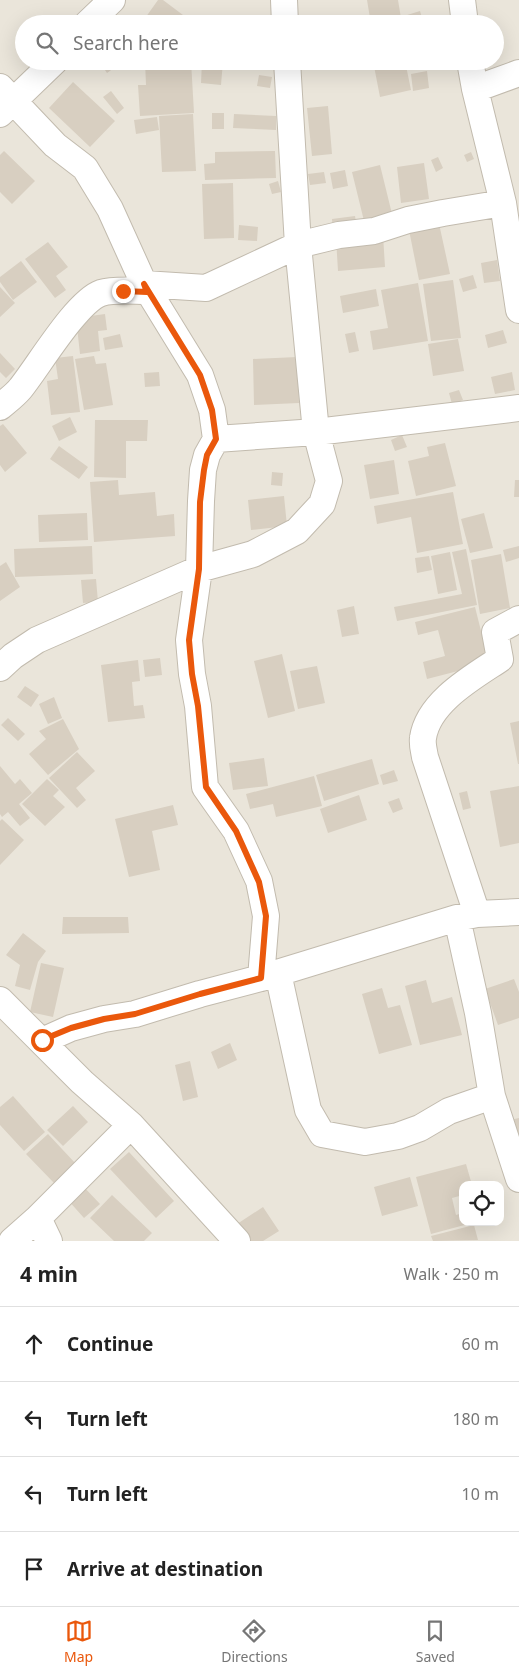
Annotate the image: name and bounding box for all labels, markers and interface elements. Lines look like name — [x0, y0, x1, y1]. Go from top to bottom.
search box — [15, 15, 504, 70]
icon: search — [33, 29, 61, 57]
text: Search here — [73, 30, 179, 56]
route end — [112, 280, 135, 303]
route start — [31, 1029, 54, 1052]
map controls — [459, 1181, 504, 1226]
button: locate — [459, 1181, 504, 1226]
text: 4 min — [20, 1260, 78, 1288]
text: Walk · 250 m — [404, 1263, 499, 1285]
icon: ahead — [20, 1330, 48, 1358]
text: Continue — [67, 1331, 153, 1357]
text: 60 m — [462, 1333, 499, 1355]
icon: left — [20, 1405, 48, 1433]
text: Turn left — [67, 1406, 148, 1432]
text: 180 m — [452, 1408, 499, 1430]
icon: left — [20, 1480, 48, 1508]
text: Turn left — [67, 1481, 148, 1507]
text: 10 m — [462, 1483, 499, 1505]
icon: arrive — [20, 1555, 48, 1583]
text: Arrive at destination — [67, 1556, 263, 1582]
tab: Map — [64, 1617, 93, 1666]
tab: Directions — [221, 1617, 288, 1666]
tab: Saved — [416, 1617, 455, 1666]

